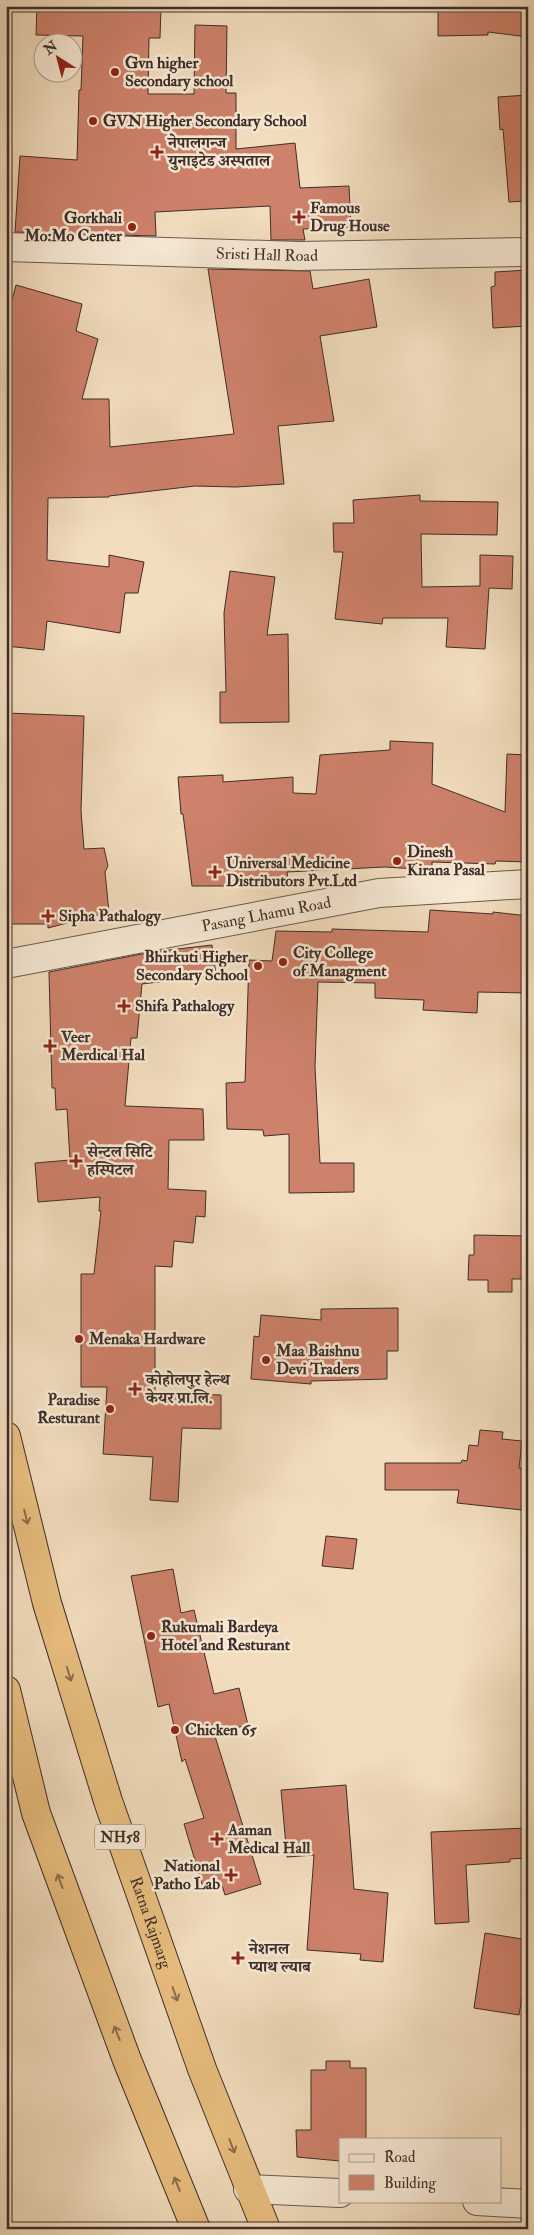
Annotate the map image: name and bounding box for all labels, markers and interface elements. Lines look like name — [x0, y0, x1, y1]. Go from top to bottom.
north arrow — [32, 32, 82, 82]
text: N — [40, 37, 61, 59]
place label: Gvn higher Secondary school — [125, 53, 234, 92]
marker: Gvn higher Secondary school — [109, 66, 121, 78]
place label: GVN Higher Secondary School — [103, 111, 308, 132]
marker: GVN Higher Secondary School — [87, 115, 99, 127]
place label: नेपालगन्ज युनाइटेड अस्पताल — [167, 133, 272, 171]
marker: नेपालगन्ज युनाइटेड अस्पताल — [150, 145, 164, 159]
place label: Famous Drug House — [310, 198, 390, 237]
place label: Gorkhali Mo:Mo Center — [24, 208, 123, 246]
marker: Famous Drug House — [292, 210, 306, 224]
marker: Gorkhali Mo:Mo Center — [126, 221, 138, 233]
street label: Sristi Hall Road — [216, 243, 318, 266]
place label: Dinesh Kirana Pasal — [407, 842, 486, 880]
place label: Universal Medicine Distributors Pvt.Ltd — [226, 853, 357, 891]
marker: Dinesh Kirana Pasal — [391, 855, 403, 867]
marker: Universal Medicine Distributors Pvt.Ltd — [208, 865, 222, 879]
street label: Pasang Lhamu Road — [200, 892, 333, 937]
place label: Sipha Pathalogy — [59, 906, 162, 927]
marker: Sipha Pathalogy — [41, 909, 55, 923]
place label: City College of Managment — [293, 943, 387, 982]
place label: Bhirkuti Higher Secondary School — [136, 947, 249, 986]
marker: City College of Managment — [277, 956, 289, 968]
marker: Bhirkuti Higher Secondary School — [252, 960, 264, 972]
place label: Shifa Pathalogy — [135, 996, 235, 1017]
marker: Shifa Pathalogy — [117, 999, 131, 1013]
place label: Veer Merdical Hal — [60, 1027, 146, 1065]
marker: Veer Merdical Hal — [43, 1039, 57, 1053]
place label: सेन्टल सिटि हस्पिटल — [86, 1142, 154, 1180]
marker: सेन्टल सिटि हस्पिटल — [69, 1154, 83, 1168]
place label: Menaka Hardware — [88, 1329, 206, 1349]
marker: Menaka Hardware — [73, 1333, 85, 1345]
place label: Maa Baishnu Devi Traders — [275, 1341, 360, 1379]
marker: Maa Baishnu Devi Traders — [260, 1354, 272, 1366]
place label: काेहाेलपुर हेल्थ केयर प्रा.लि. — [145, 1370, 232, 1408]
marker: काेहाेलपुर हेल्थ केयर प्रा.लि. — [128, 1382, 142, 1396]
place label: Paradise Resturant — [37, 1390, 101, 1428]
marker: Paradise Resturant — [104, 1403, 116, 1415]
one-way arrow — [22, 1508, 31, 1524]
place label: Rukumali Bardeya Hotel and Resturant — [161, 1617, 291, 1655]
marker: Rukumali Bardeya Hotel and Resturant — [145, 1630, 157, 1642]
one-way arrow — [64, 1665, 74, 1681]
place label: Chicken 65 — [185, 1720, 258, 1740]
marker: Chicken 65 — [169, 1724, 181, 1736]
place label: Aaman Medical Hall — [227, 1820, 311, 1858]
road number: NH58 — [95, 1824, 145, 1850]
marker: Aaman Medical Hall — [210, 1832, 224, 1846]
place label: National Patho Lab — [154, 1856, 221, 1894]
marker: National Patho Lab — [224, 1868, 238, 1882]
one-way arrow — [55, 1873, 64, 1889]
street label: Ratna Rajmarg — [125, 1874, 176, 1972]
place label: नेशनल प्याथ ल्याब — [248, 1939, 312, 1977]
marker: नेशनल प्याथ ल्याब — [231, 1951, 245, 1965]
one-way arrow — [171, 1986, 180, 2001]
one-way arrow — [111, 2026, 121, 2041]
one-way arrow — [228, 2138, 237, 2153]
legend — [339, 2138, 502, 2202]
text: Road — [384, 2148, 416, 2167]
text: Building — [384, 2174, 436, 2193]
one-way arrow — [172, 2177, 182, 2192]

